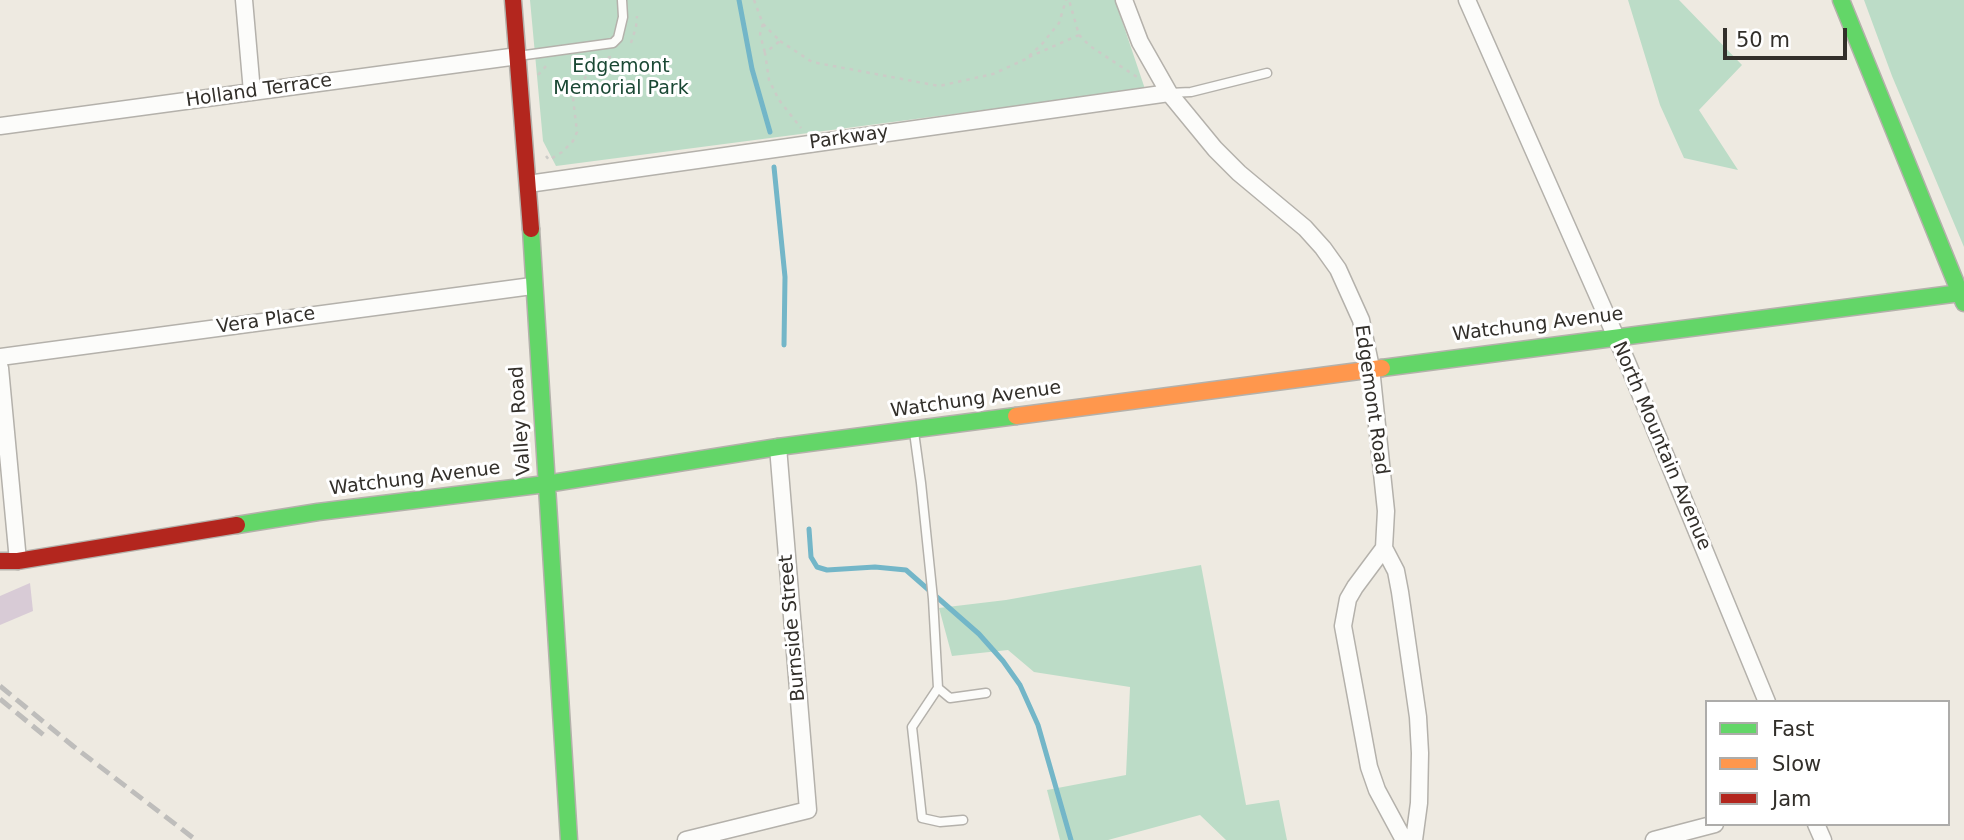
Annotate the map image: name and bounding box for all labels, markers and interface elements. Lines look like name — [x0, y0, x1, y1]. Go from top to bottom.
scale bar — [1726, 14, 1850, 58]
text: 50 m — [1736, 28, 1790, 52]
park label: Edgemont Memorial Park — [553, 56, 689, 100]
street label: Holland Terrace — [184, 69, 334, 113]
street label: Parkway — [808, 121, 890, 155]
street label: Vera Place — [215, 303, 317, 339]
street label: Watchung Avenue — [1451, 303, 1625, 347]
street label: Edgemont Road — [1349, 324, 1393, 476]
street label: North Mountain Avenue — [1607, 338, 1715, 554]
street label: Valley Road — [506, 365, 536, 477]
street label: Watchung Avenue — [889, 377, 1063, 423]
street label: Watchung Avenue — [328, 457, 502, 501]
street label: Burnside Street — [775, 554, 811, 702]
legend — [1705, 700, 1950, 826]
text: Fast — [1772, 717, 1814, 741]
text: Slow — [1772, 752, 1821, 776]
text: Jam — [1772, 787, 1812, 811]

